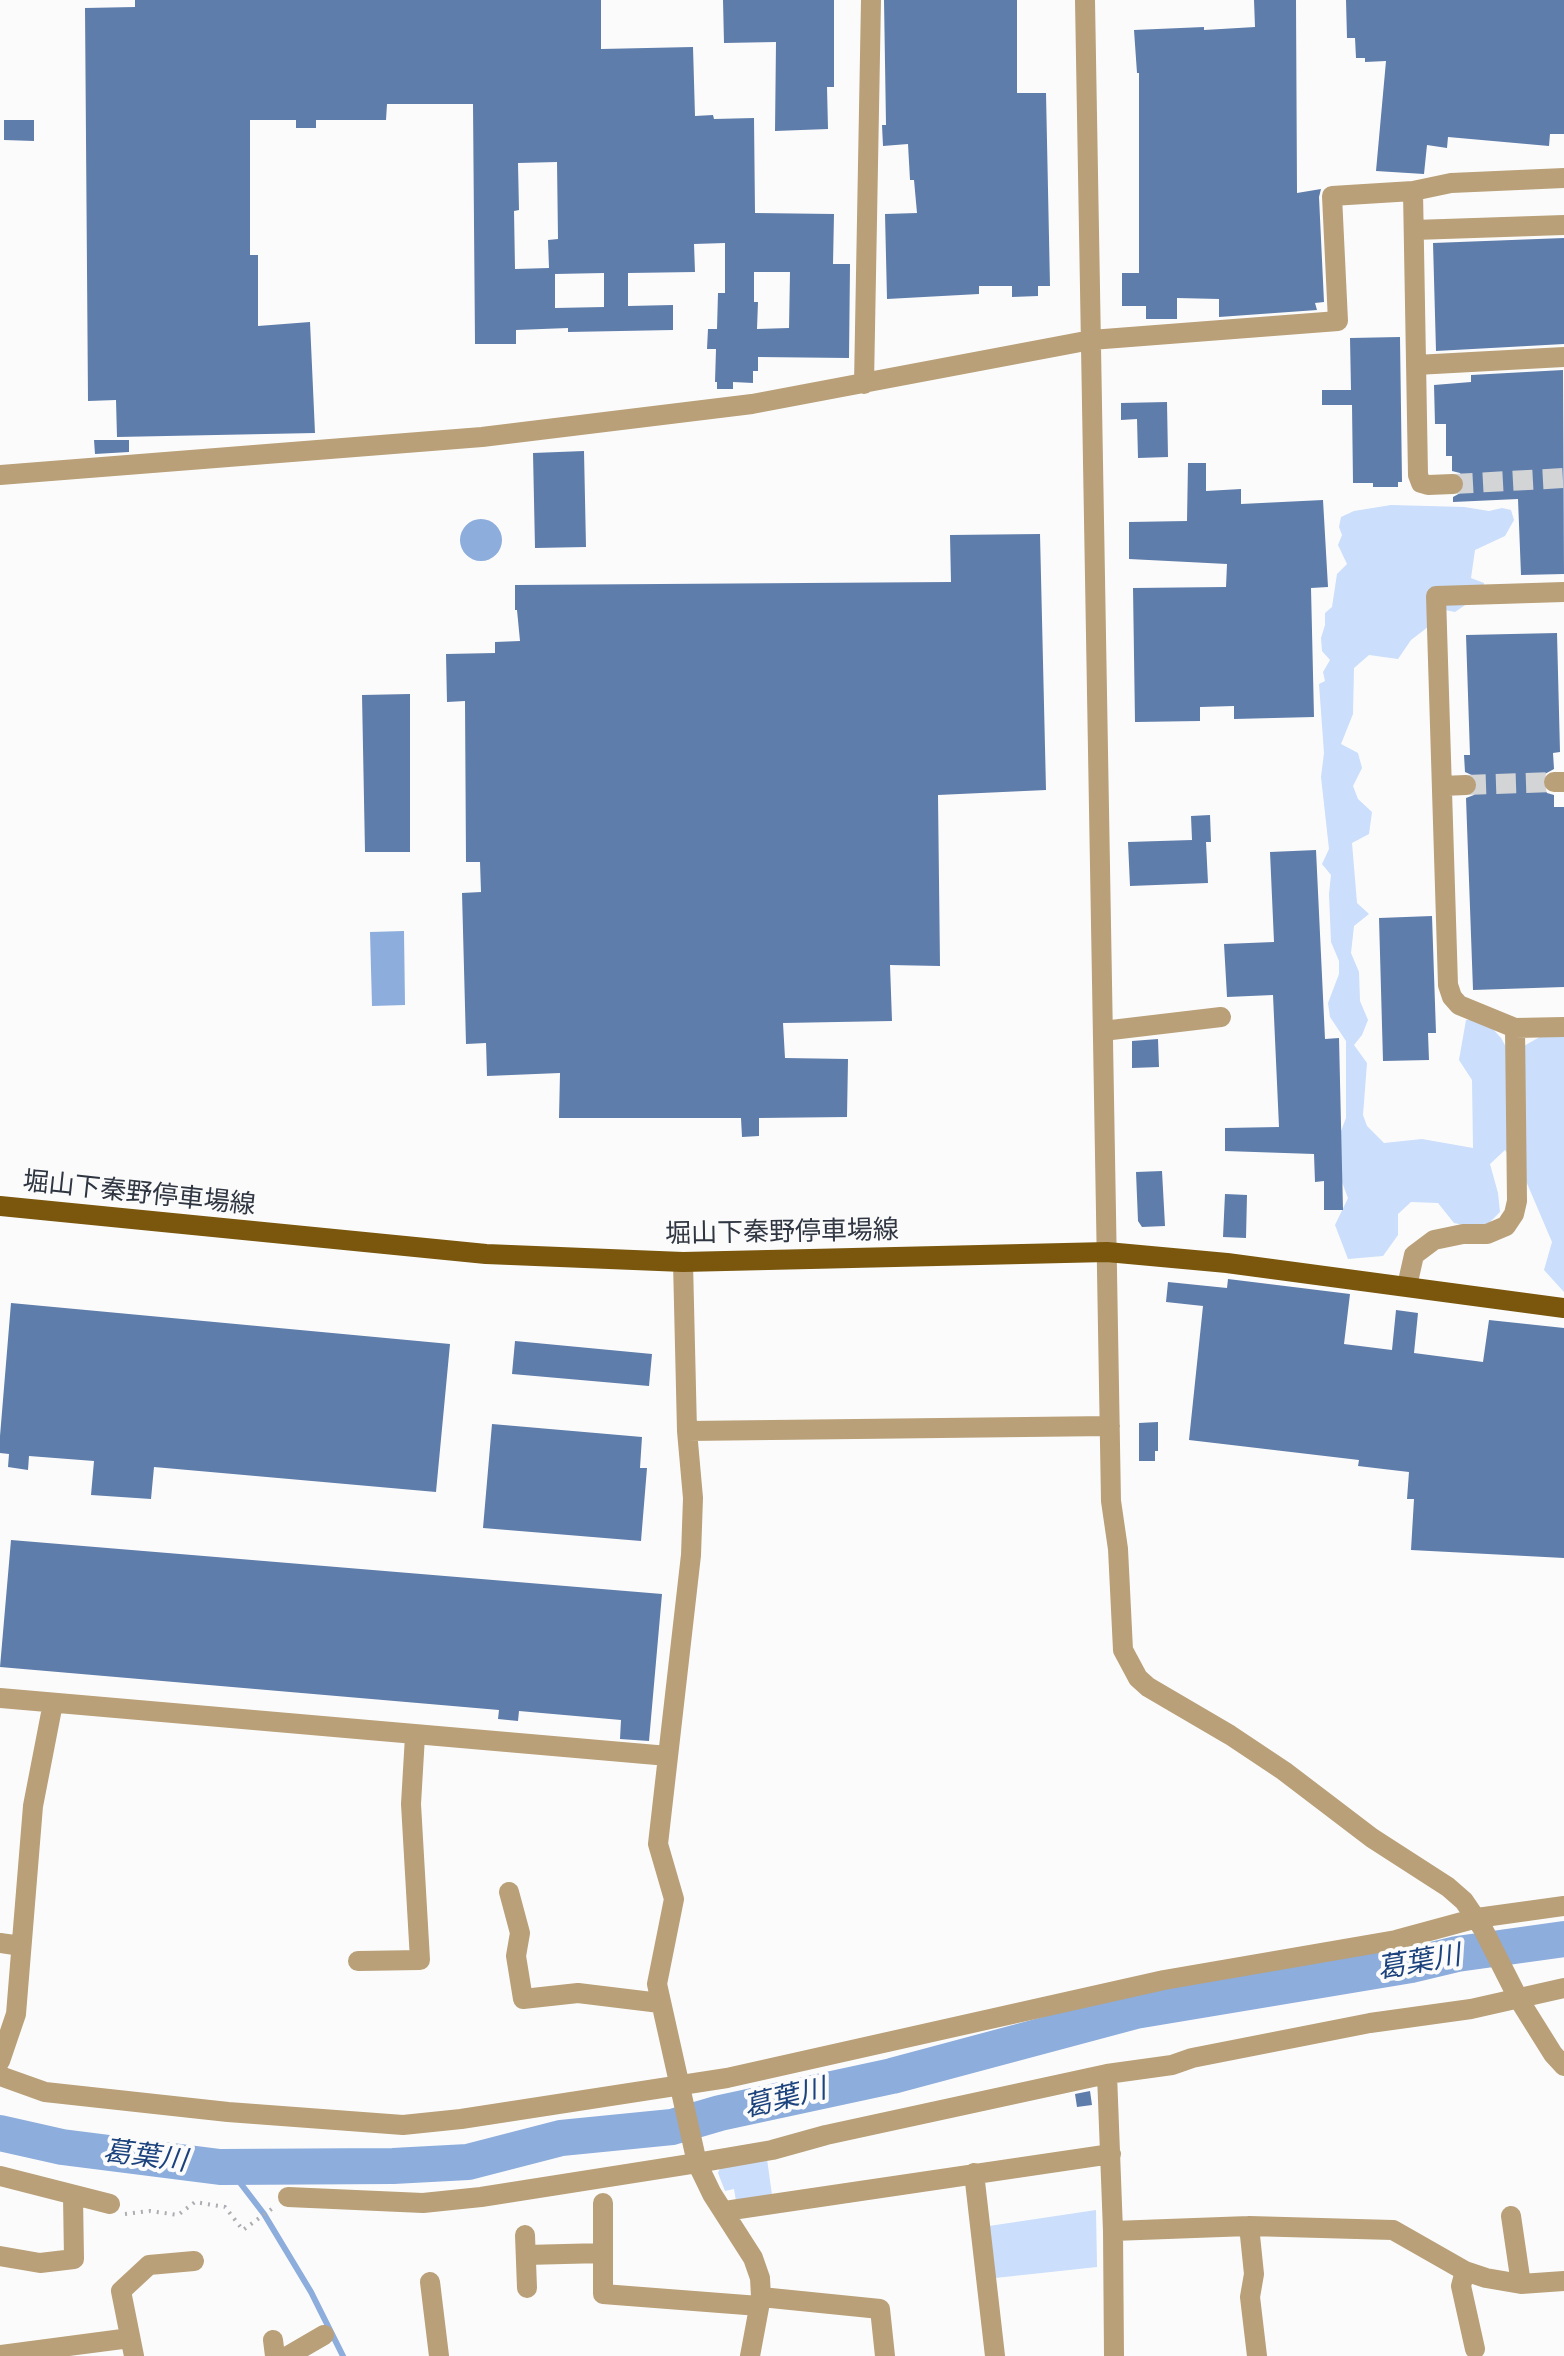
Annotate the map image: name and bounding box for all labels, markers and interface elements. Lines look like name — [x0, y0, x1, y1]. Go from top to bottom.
street label: 堀山下秦野停車場線 — [21, 1166, 257, 1222]
street label: 堀山下秦野停車場線 — [665, 1215, 899, 1251]
water label: 葛葉川 — [1375, 1939, 1463, 1987]
water label: 葛葉川 — [740, 2073, 830, 2125]
water label: 葛葉川 — [101, 2135, 189, 2179]

